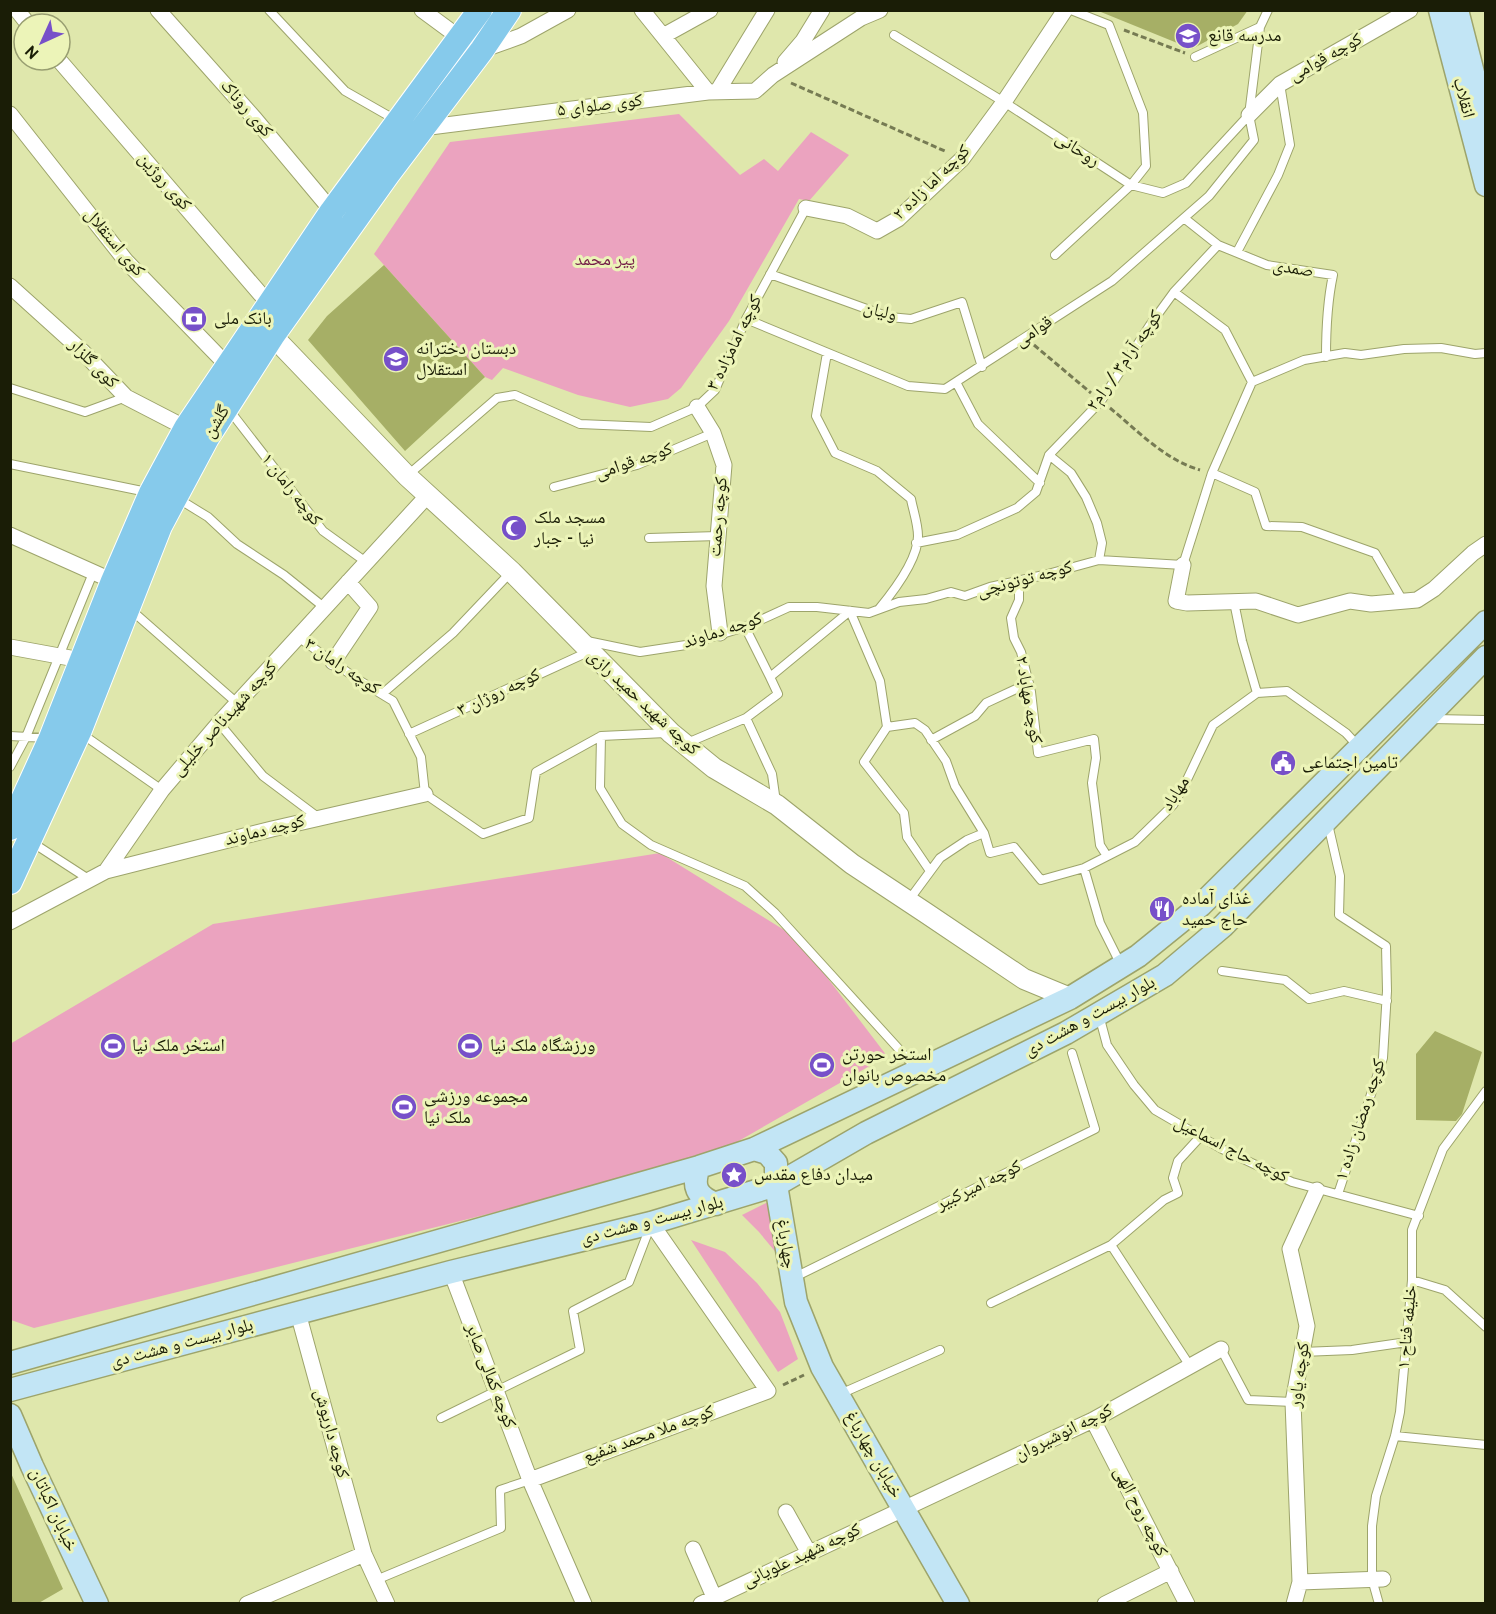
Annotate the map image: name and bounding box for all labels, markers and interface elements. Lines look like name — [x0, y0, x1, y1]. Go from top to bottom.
north arrow — [12, 12, 72, 72]
school or university icon: مدرسه قانع — [1173, 21, 1203, 51]
place label: مدرسه قانع — [1208, 25, 1282, 48]
street label: کوچه قوامی — [1285, 28, 1367, 88]
text: N — [22, 40, 44, 62]
street label: کوی روناک — [215, 75, 278, 143]
street label: انقلاب — [1447, 75, 1479, 121]
street label: کوی صلوای ۵ — [556, 89, 645, 123]
street label: روحانی — [1050, 127, 1104, 173]
street label: کوچه اما زاده ۲ — [888, 140, 976, 226]
street label: کوی روژین — [132, 148, 196, 216]
street label: کوی استقلال — [79, 204, 150, 282]
park label: پیر محمد — [575, 249, 635, 272]
street label: صمدی — [1271, 254, 1315, 284]
street label: کوچه امامزاده ۳ — [702, 291, 768, 395]
street label: ولیان — [861, 297, 899, 327]
bank icon: بانک ملی — [179, 304, 209, 334]
street label: کوچه آرام۳ / رام۲ — [1082, 306, 1168, 416]
place label: بانک ملی — [214, 308, 272, 331]
street label: قوامی — [1011, 311, 1057, 353]
street label: کوی گلزار — [62, 333, 123, 394]
place label: دبستان دخترانه استقلال — [416, 338, 516, 382]
school or university icon: دبستان دخترانه استقلال — [381, 344, 411, 374]
street label: گلشن — [198, 401, 236, 443]
street label: کوچه قوامی — [592, 438, 676, 486]
street label: کوچه رامان ۱ — [255, 449, 327, 532]
street label: کوچه رحمت — [704, 476, 734, 558]
place label: مسجد ملک نیا - جبار — [533, 507, 605, 551]
mosque icon: مسجد ملک نیا - جبار — [499, 513, 529, 543]
street label: کوچه توتونچی — [975, 556, 1076, 604]
street label: کوچه دماوند — [681, 607, 766, 655]
street label: کوچه رامان ۳ — [300, 633, 385, 701]
street label: کوچه شهید حمید رازی — [582, 645, 704, 761]
street label: کوچه مهاباد ۲ — [1009, 654, 1047, 746]
street label: کوچه شهیدناصر خلیلی — [167, 656, 283, 782]
street label: کوچه روژان ۳ — [454, 664, 545, 722]
public building icon: تامین اجتماعی — [1268, 748, 1298, 778]
place label: تامین اجتماعی — [1302, 752, 1398, 775]
street label: مهاباد — [1156, 772, 1196, 816]
street label: کوچه دماوند — [223, 810, 308, 852]
place label: غذای آماده حاج حمید — [1182, 888, 1251, 932]
restaurant icon: غذای آماده حاج حمید — [1147, 894, 1177, 924]
street label: بلوار بیست و هشت دی — [1020, 971, 1160, 1063]
sports icon: استخر ملک نیا — [98, 1031, 128, 1061]
sports icon: ورزشگاه ملک نیا — [455, 1031, 485, 1061]
place label: استخر ملک نیا — [132, 1035, 225, 1058]
place label: ورزشگاه ملک نیا — [490, 1035, 595, 1058]
place label: استخر حورتن مخصوص بانوان — [842, 1044, 946, 1088]
sports icon: استخر حورتن مخصوص بانوان — [807, 1050, 837, 1080]
street label: کوچه رمضان زاده ۱ — [1331, 1056, 1392, 1184]
place label: مجموعه ورزشی ملک نیا — [424, 1086, 528, 1130]
sports icon: مجموعه ورزشی ملک نیا — [389, 1092, 419, 1122]
street label: کوچه حاج اسماعیل — [1170, 1111, 1293, 1189]
street label: کوچه امیرکبیر — [932, 1155, 1026, 1217]
place icon: میدان دفاع مقدس — [719, 1160, 749, 1190]
place label: میدان دفاع مقدس — [754, 1164, 873, 1187]
street label: بلوار بیست و هشت دی — [578, 1191, 726, 1251]
street label: چهارباغ — [769, 1217, 801, 1271]
street label: خلیفه فتاح ۱ — [1393, 1284, 1423, 1370]
street label: بلوار بیست و هشت دی — [108, 1314, 256, 1374]
street label: کوچه کمالی صابر — [459, 1319, 521, 1432]
street label: کوچه یاور — [1284, 1340, 1316, 1410]
street label: کوچه داریوش — [308, 1387, 354, 1482]
street label: کوچه انوشیروان — [1011, 1399, 1117, 1467]
street label: کوچه ملا محمد شفیع — [581, 1401, 718, 1469]
street label: خیابان چهارباغ — [839, 1407, 907, 1503]
street label: کوچه روح الهی — [1107, 1463, 1173, 1561]
street label: خیابان اکباتان — [24, 1465, 82, 1555]
street label: کوچه شهید علویانی — [739, 1518, 865, 1593]

